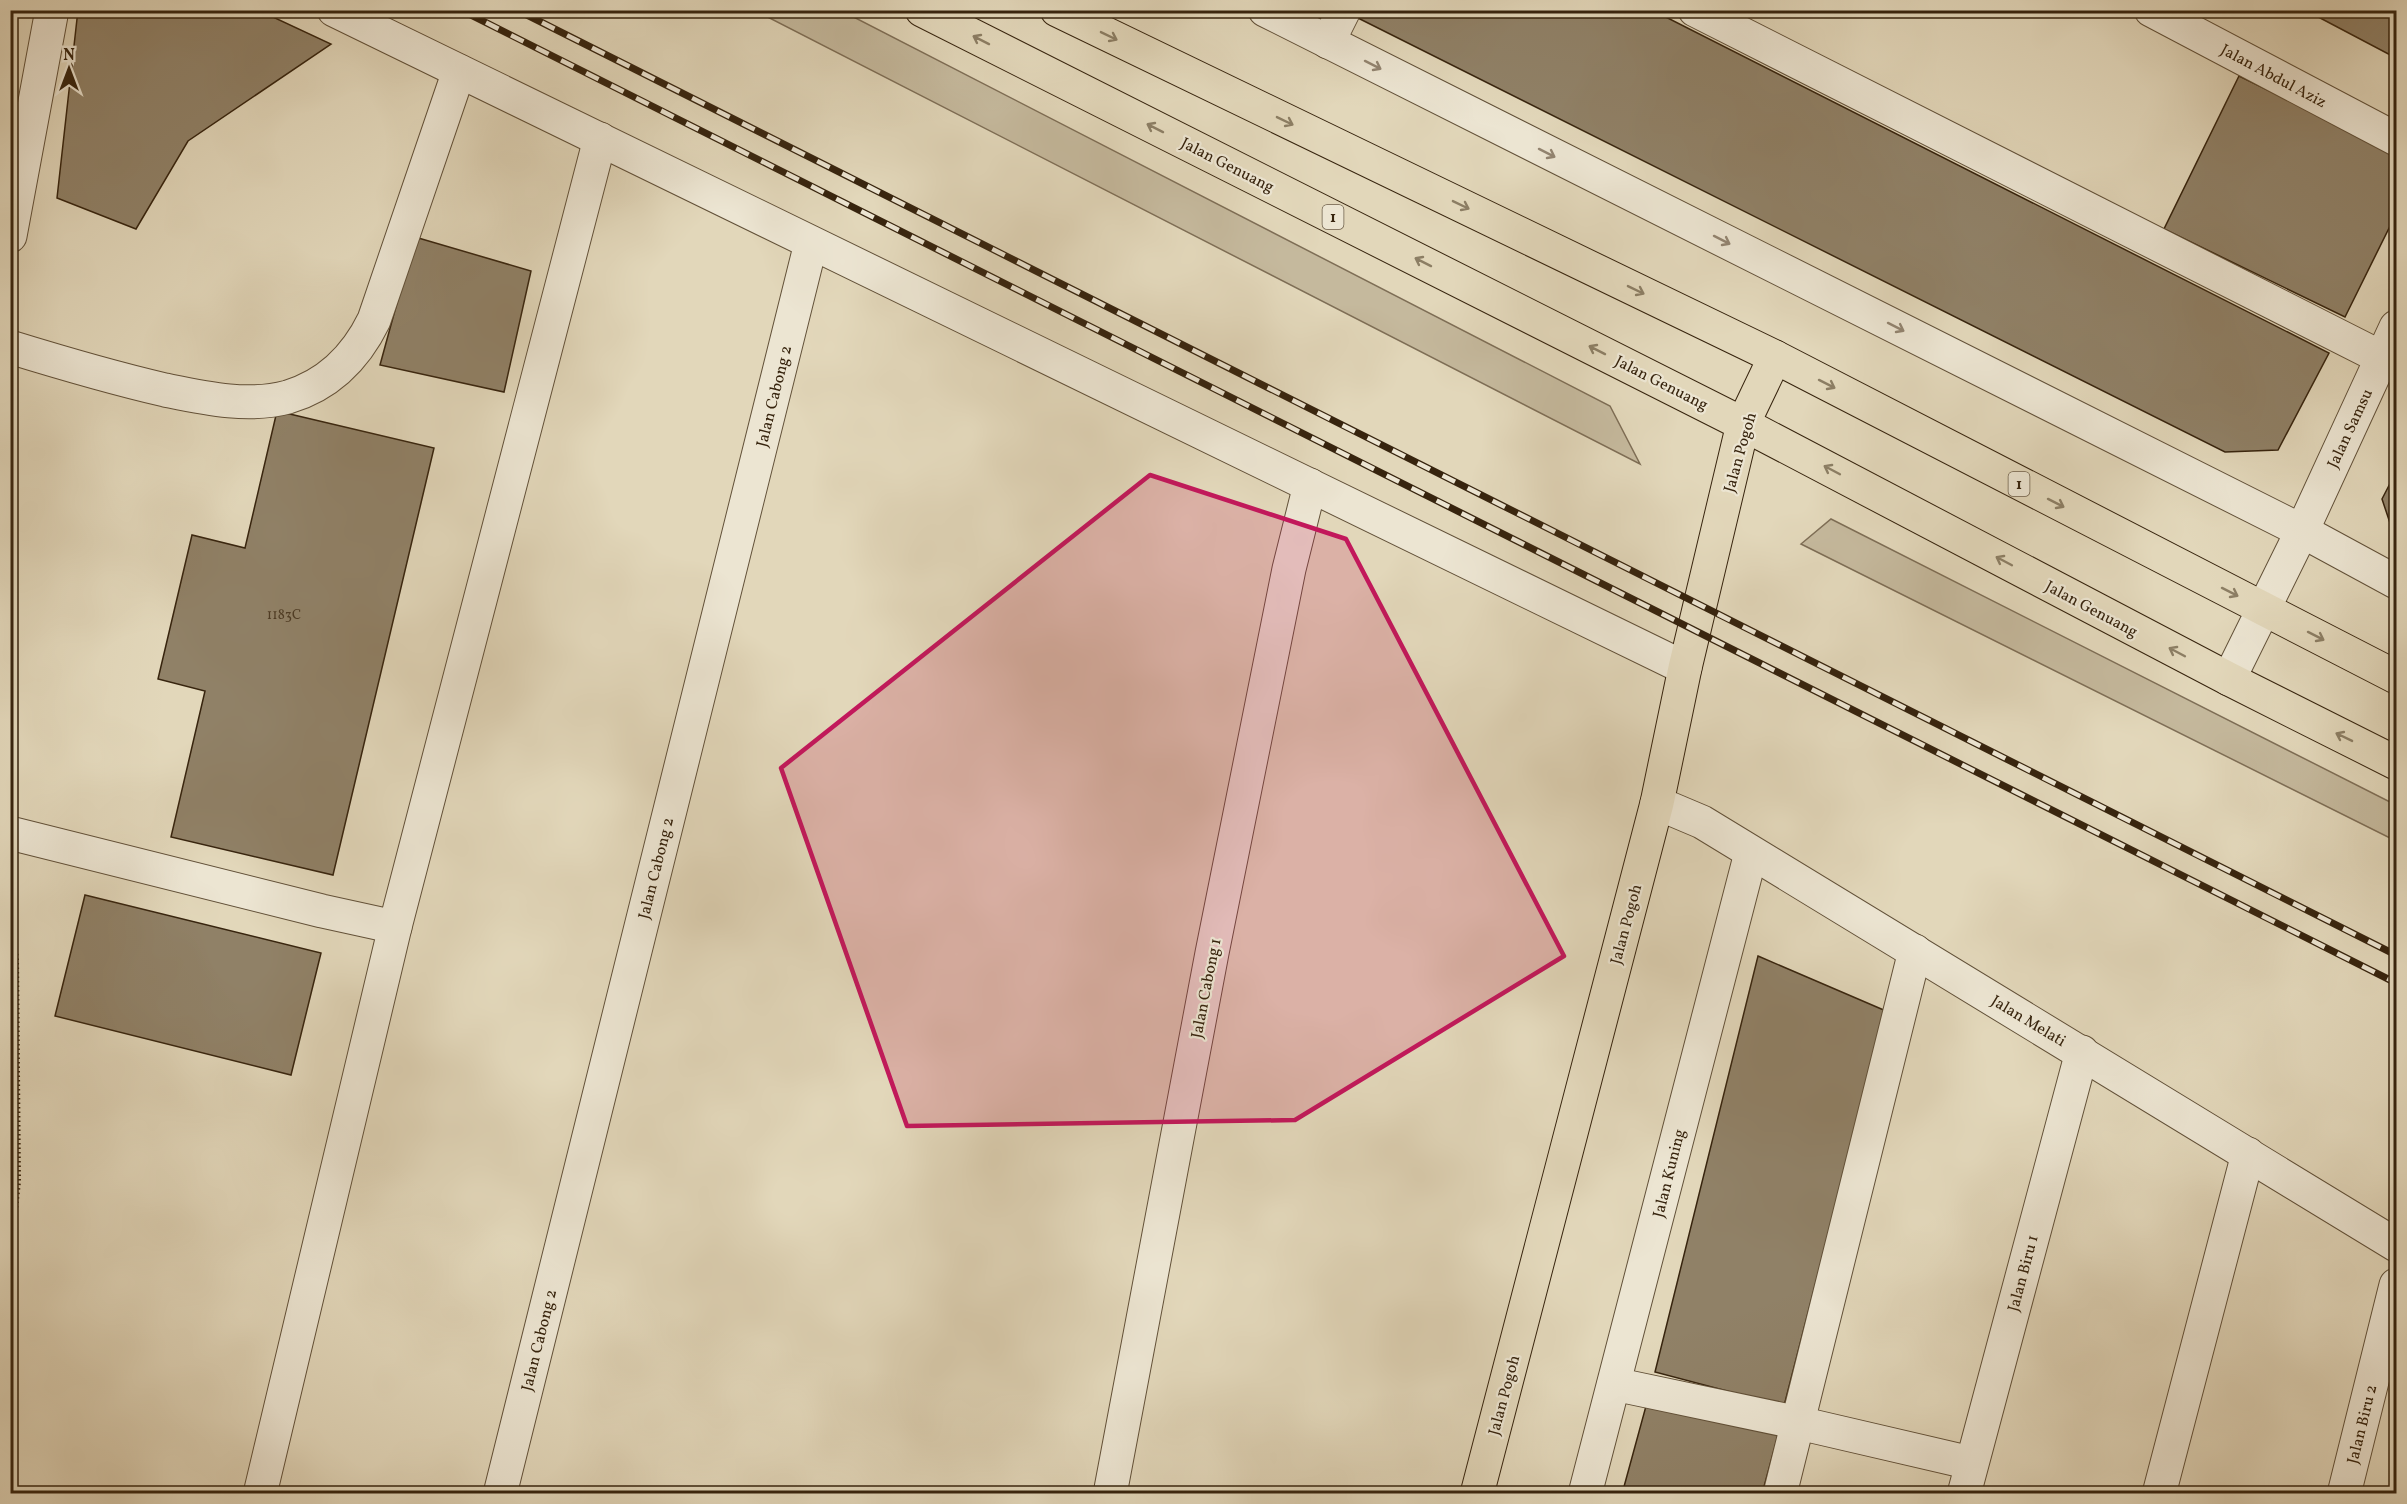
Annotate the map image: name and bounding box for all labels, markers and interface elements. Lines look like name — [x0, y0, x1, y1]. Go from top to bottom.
one-way arrow — [1100, 30, 1118, 42]
one-way arrow — [973, 34, 990, 46]
north arrow — [39, 39, 99, 99]
street label: Jalan Abdul Aziz — [2216, 40, 2330, 114]
text: N — [63, 45, 75, 67]
one-way arrow — [1364, 59, 1381, 71]
one-way arrow — [1276, 115, 1294, 127]
one-way arrow — [1147, 121, 1165, 133]
street label: Jalan Genuang — [1177, 133, 1278, 199]
one-way arrow — [1538, 147, 1556, 159]
one-way arrow — [1451, 200, 1469, 212]
road number: 1 — [1322, 205, 1344, 229]
one-way arrow — [1712, 235, 1730, 246]
one-way arrow — [1415, 256, 1433, 268]
one-way arrow — [1627, 285, 1645, 297]
one-way arrow — [1887, 322, 1905, 334]
street label: Jalan Cabong 2 — [752, 343, 798, 450]
one-way arrow — [1589, 344, 1607, 355]
street label: Jalan Genuang — [1611, 351, 1712, 417]
one-way arrow — [1818, 378, 1835, 390]
street label: Jalan Samsu — [2323, 385, 2379, 472]
street label: Jalan Pogoh — [1719, 410, 1763, 495]
one-way arrow — [1824, 464, 1841, 476]
road number: 1 — [2008, 472, 2030, 496]
one-way arrow — [2047, 497, 2065, 509]
one-way arrow — [1996, 555, 2014, 566]
street label: Jalan Genuang — [2041, 576, 2141, 643]
one-way arrow — [2220, 587, 2238, 598]
house number: 1183C — [267, 606, 301, 625]
one-way arrow — [2306, 631, 2324, 643]
one-way arrow — [2169, 646, 2186, 658]
one-way arrow — [2335, 730, 2353, 742]
street label: Jalan Cabong 2 — [634, 815, 680, 922]
street label: Jalan Pogoh — [1606, 882, 1648, 967]
street label: Jalan Cabong 1 — [1186, 936, 1227, 1040]
street label: Jalan Melati — [1986, 991, 2070, 1053]
street label: Jalan Kuning — [1648, 1127, 1692, 1220]
street label: Jalan Biru 1 — [2003, 1233, 2045, 1314]
street label: Jalan Cabong 2 — [517, 1287, 563, 1394]
street label: Jalan Pogoh — [1484, 1353, 1526, 1438]
street label: Jalan Biru 2 — [2342, 1383, 2383, 1466]

